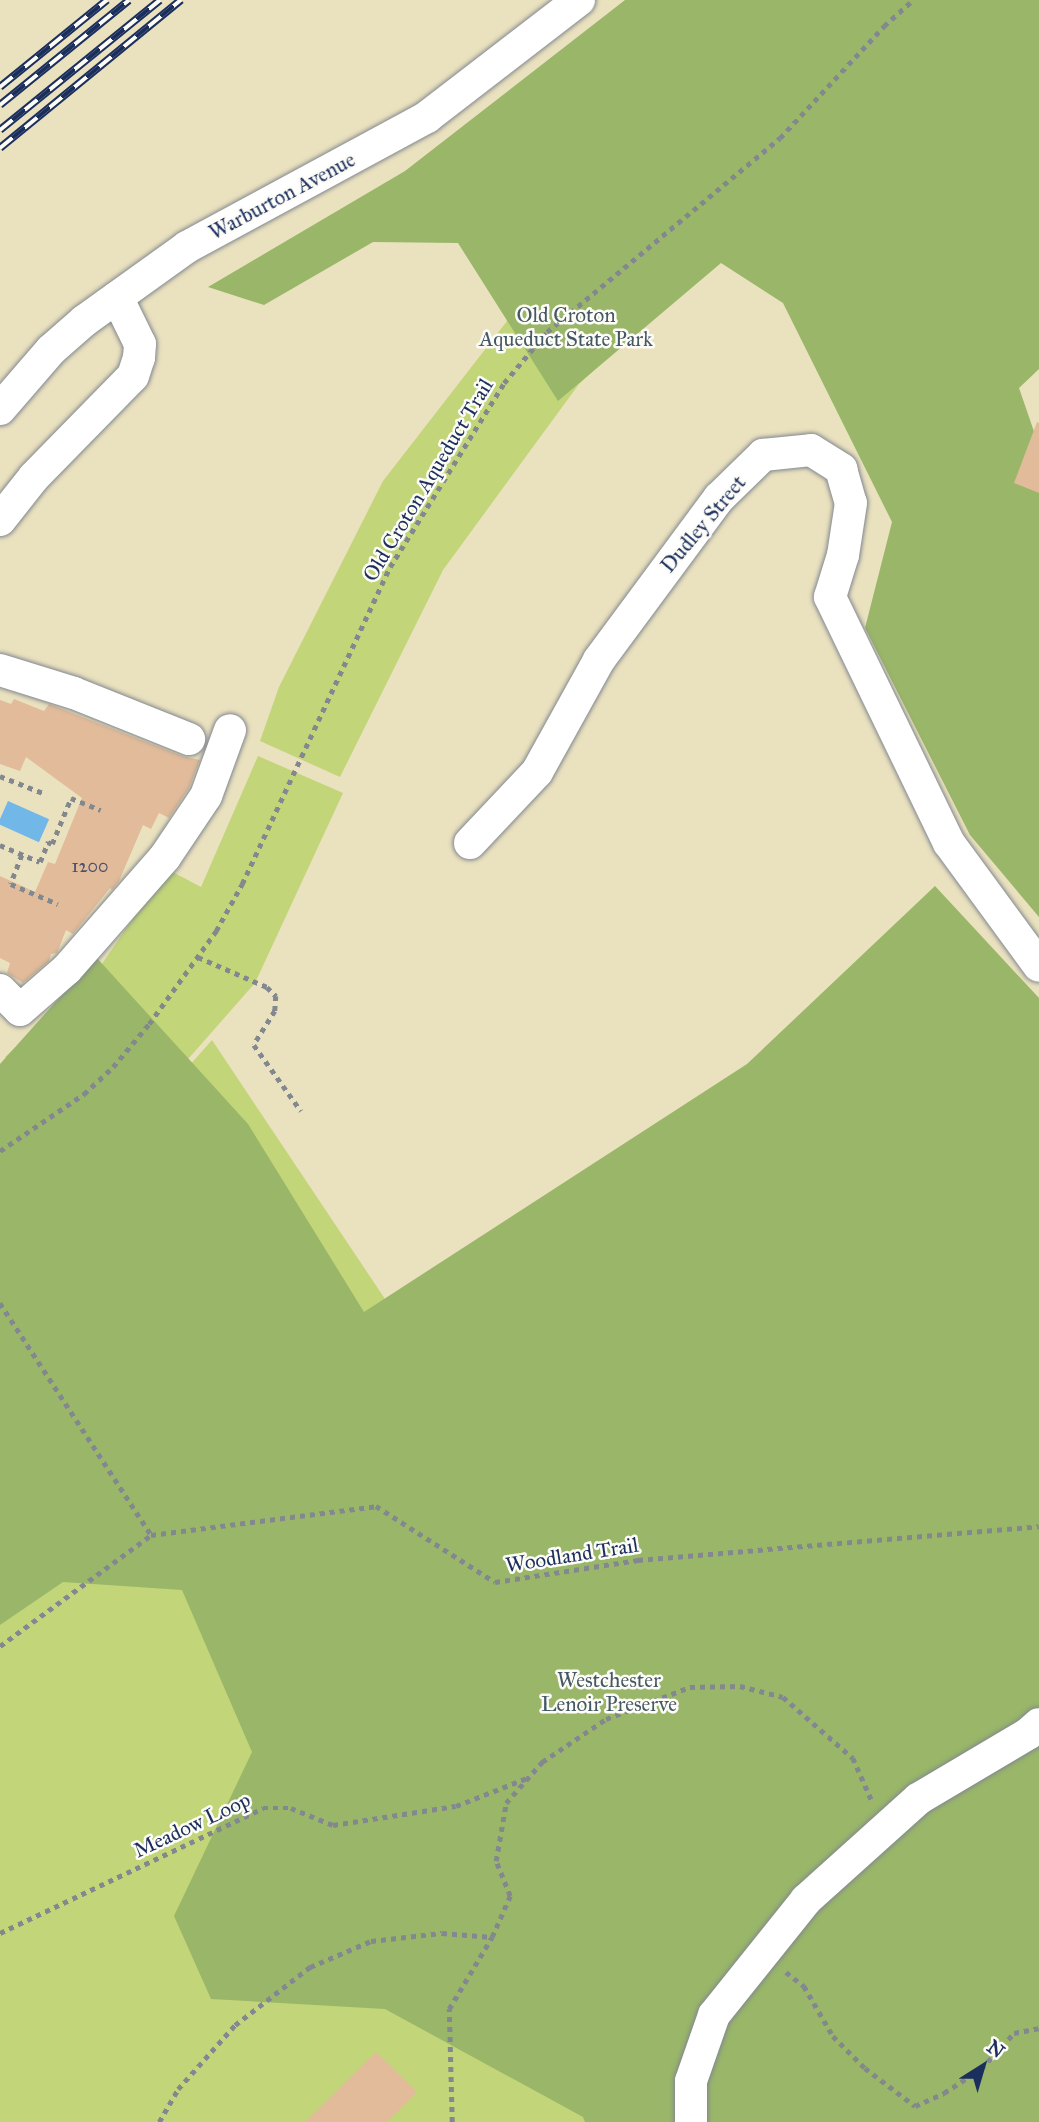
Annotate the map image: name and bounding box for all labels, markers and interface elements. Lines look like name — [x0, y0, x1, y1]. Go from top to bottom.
street label: Warburton Avenue — [205, 147, 359, 245]
park label: Old Croton Aqueduct State Park — [479, 302, 653, 352]
street label: Old Croton Aqueduct Trail — [357, 374, 499, 586]
street label: Dudley Street — [655, 470, 751, 578]
house number: 1200 — [72, 855, 108, 877]
street label: Woodland Trail — [504, 1532, 640, 1578]
park label: Westchester Lenoir Preserve — [541, 1667, 677, 1717]
street label: Meadow Loop — [130, 1787, 254, 1863]
north arrow — [948, 2031, 1018, 2101]
text: N — [983, 2035, 1009, 2063]

